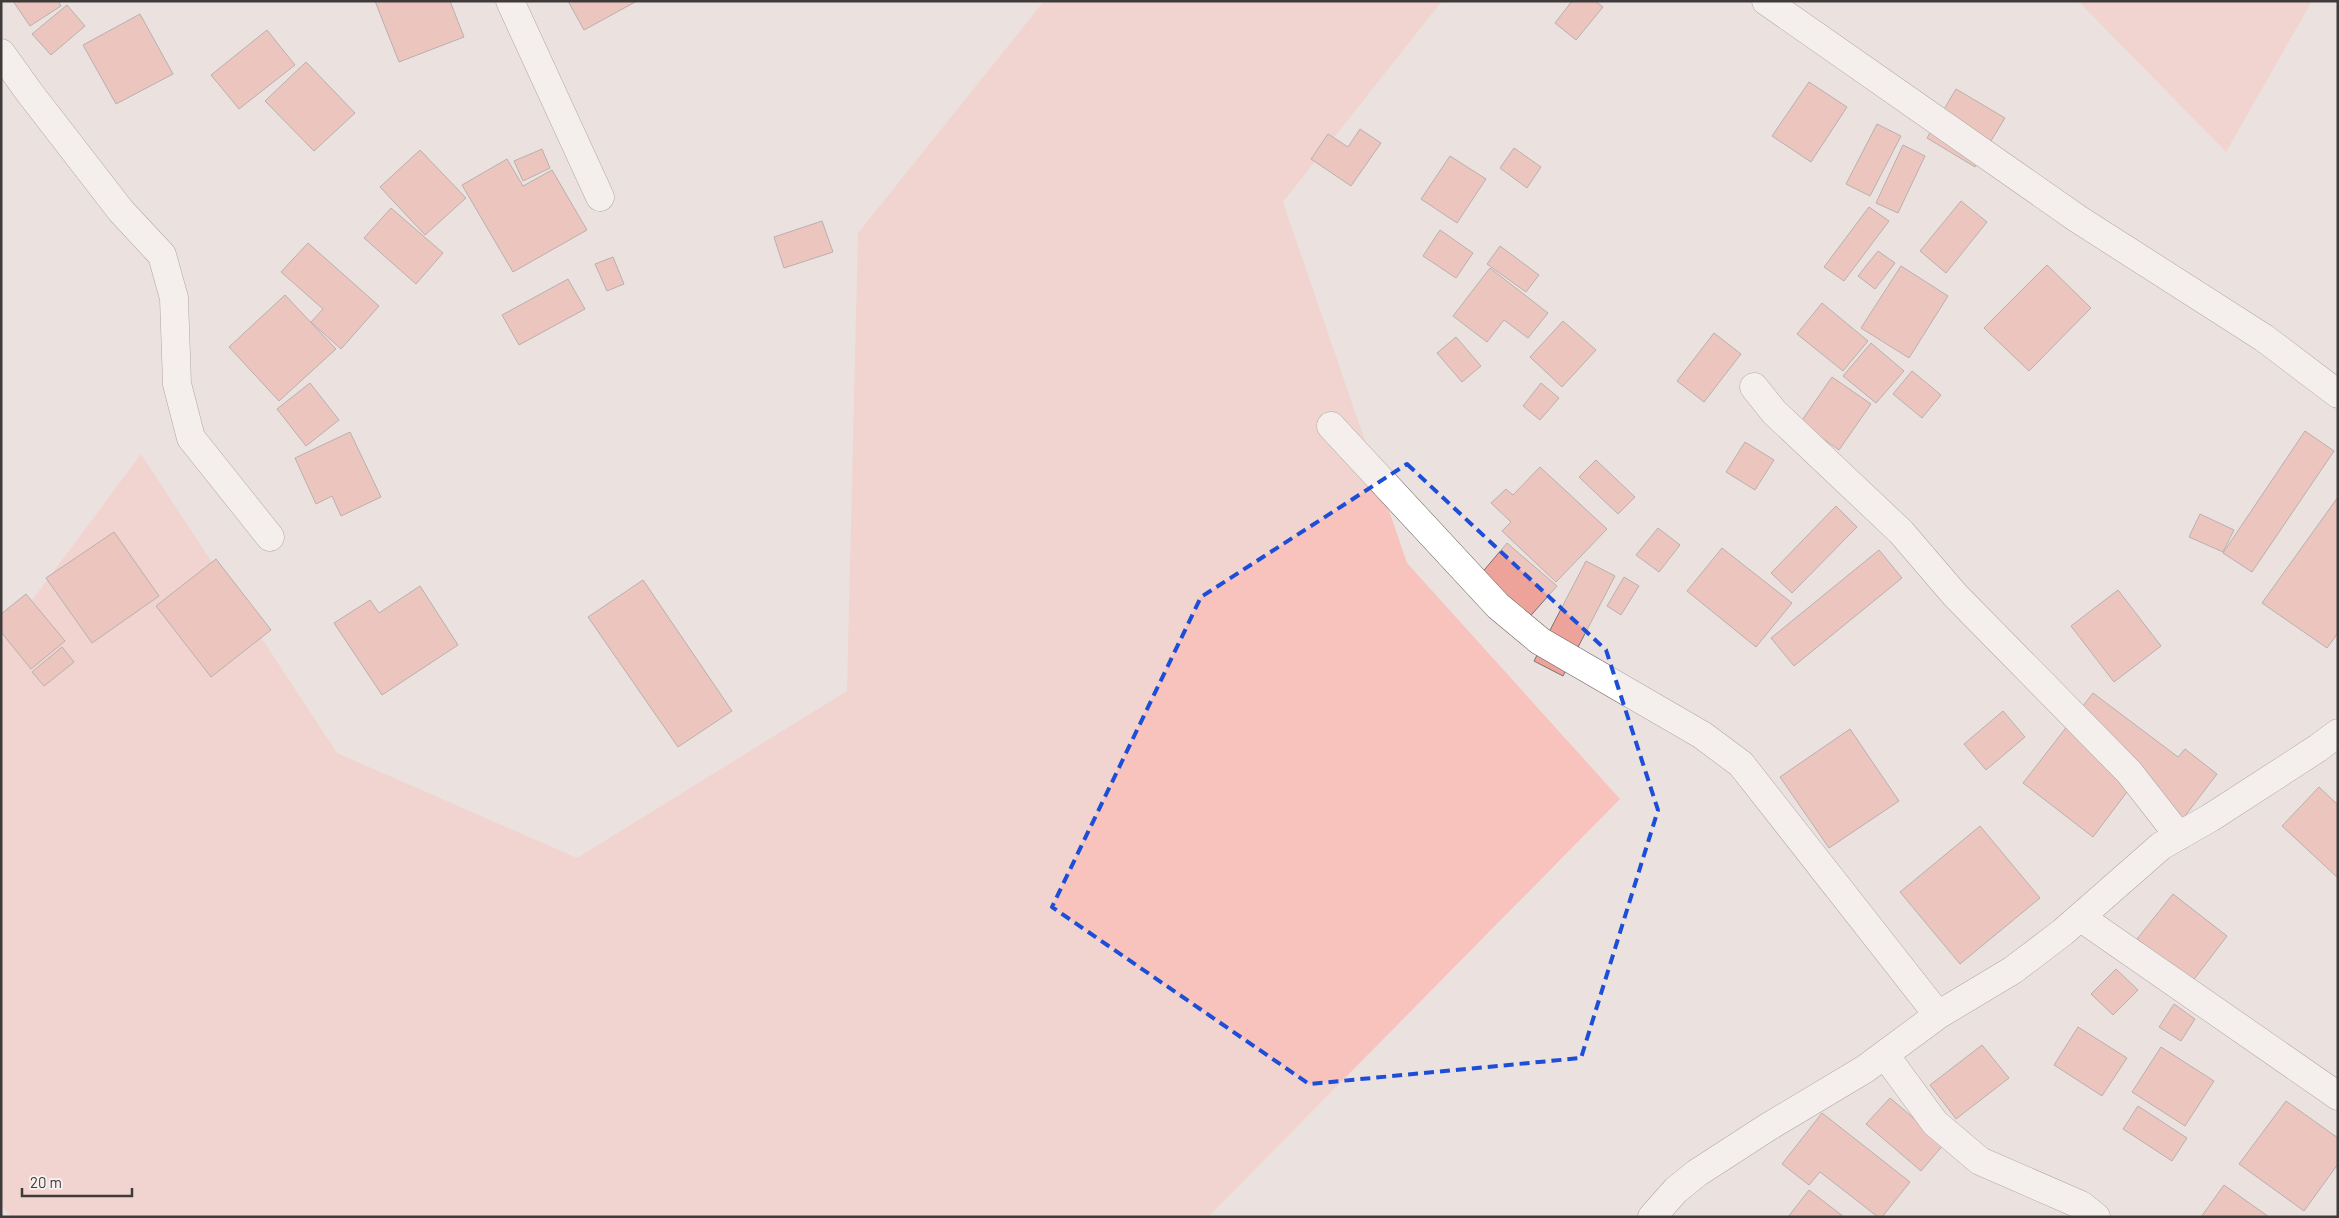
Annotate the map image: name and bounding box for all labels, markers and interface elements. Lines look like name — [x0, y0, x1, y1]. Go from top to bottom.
scale bar — [22, 1166, 132, 1198]
text: 20 m — [30, 1173, 62, 1191]

